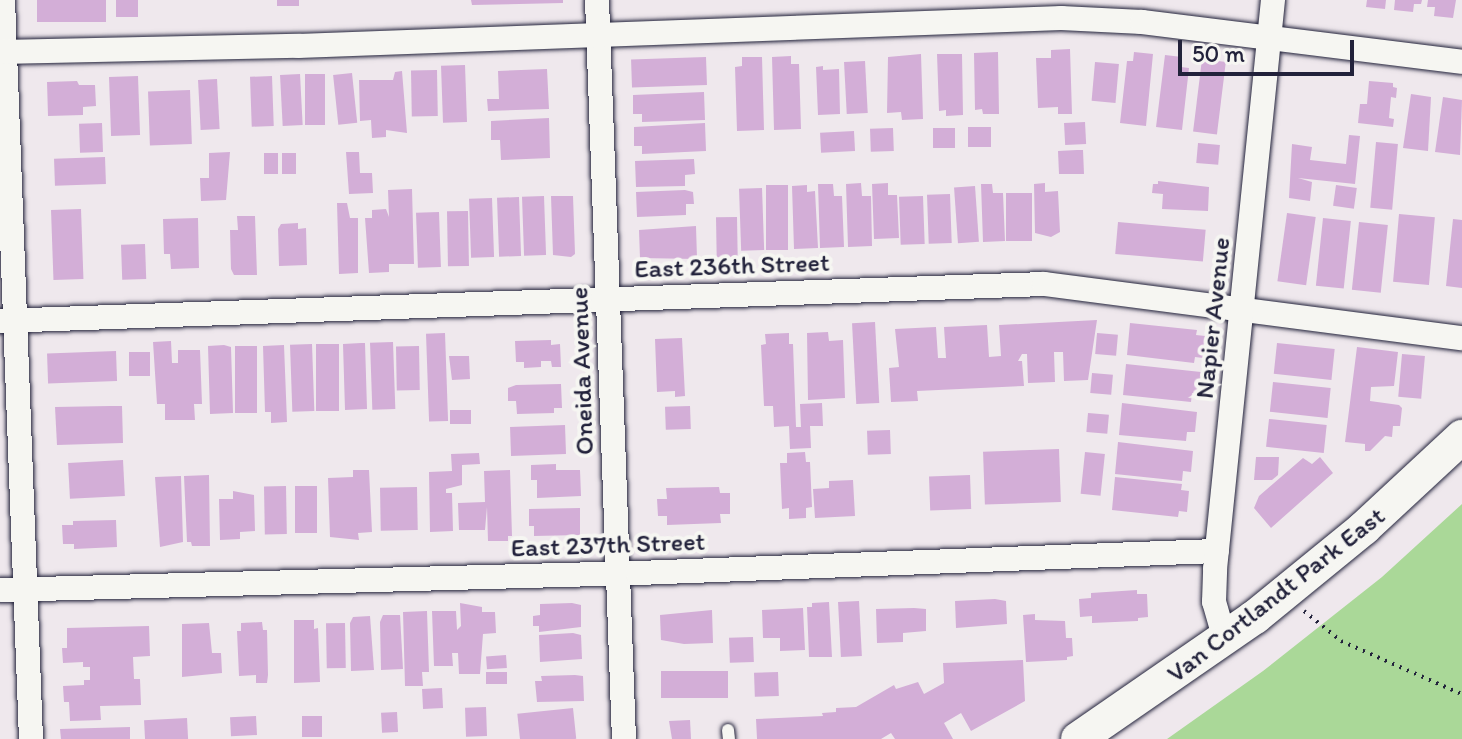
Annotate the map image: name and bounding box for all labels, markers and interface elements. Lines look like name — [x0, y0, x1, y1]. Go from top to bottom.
scale bar — [1182, 24, 1358, 74]
text: 50 m — [1192, 39, 1245, 68]
street label: Napier Avenue — [1189, 236, 1237, 400]
street label: East 236th Street — [634, 247, 830, 285]
street label: Oneida Avenue — [563, 287, 601, 455]
street label: Van Cortlandt Park East — [1160, 500, 1392, 690]
street label: East 237th Street — [511, 526, 705, 564]

